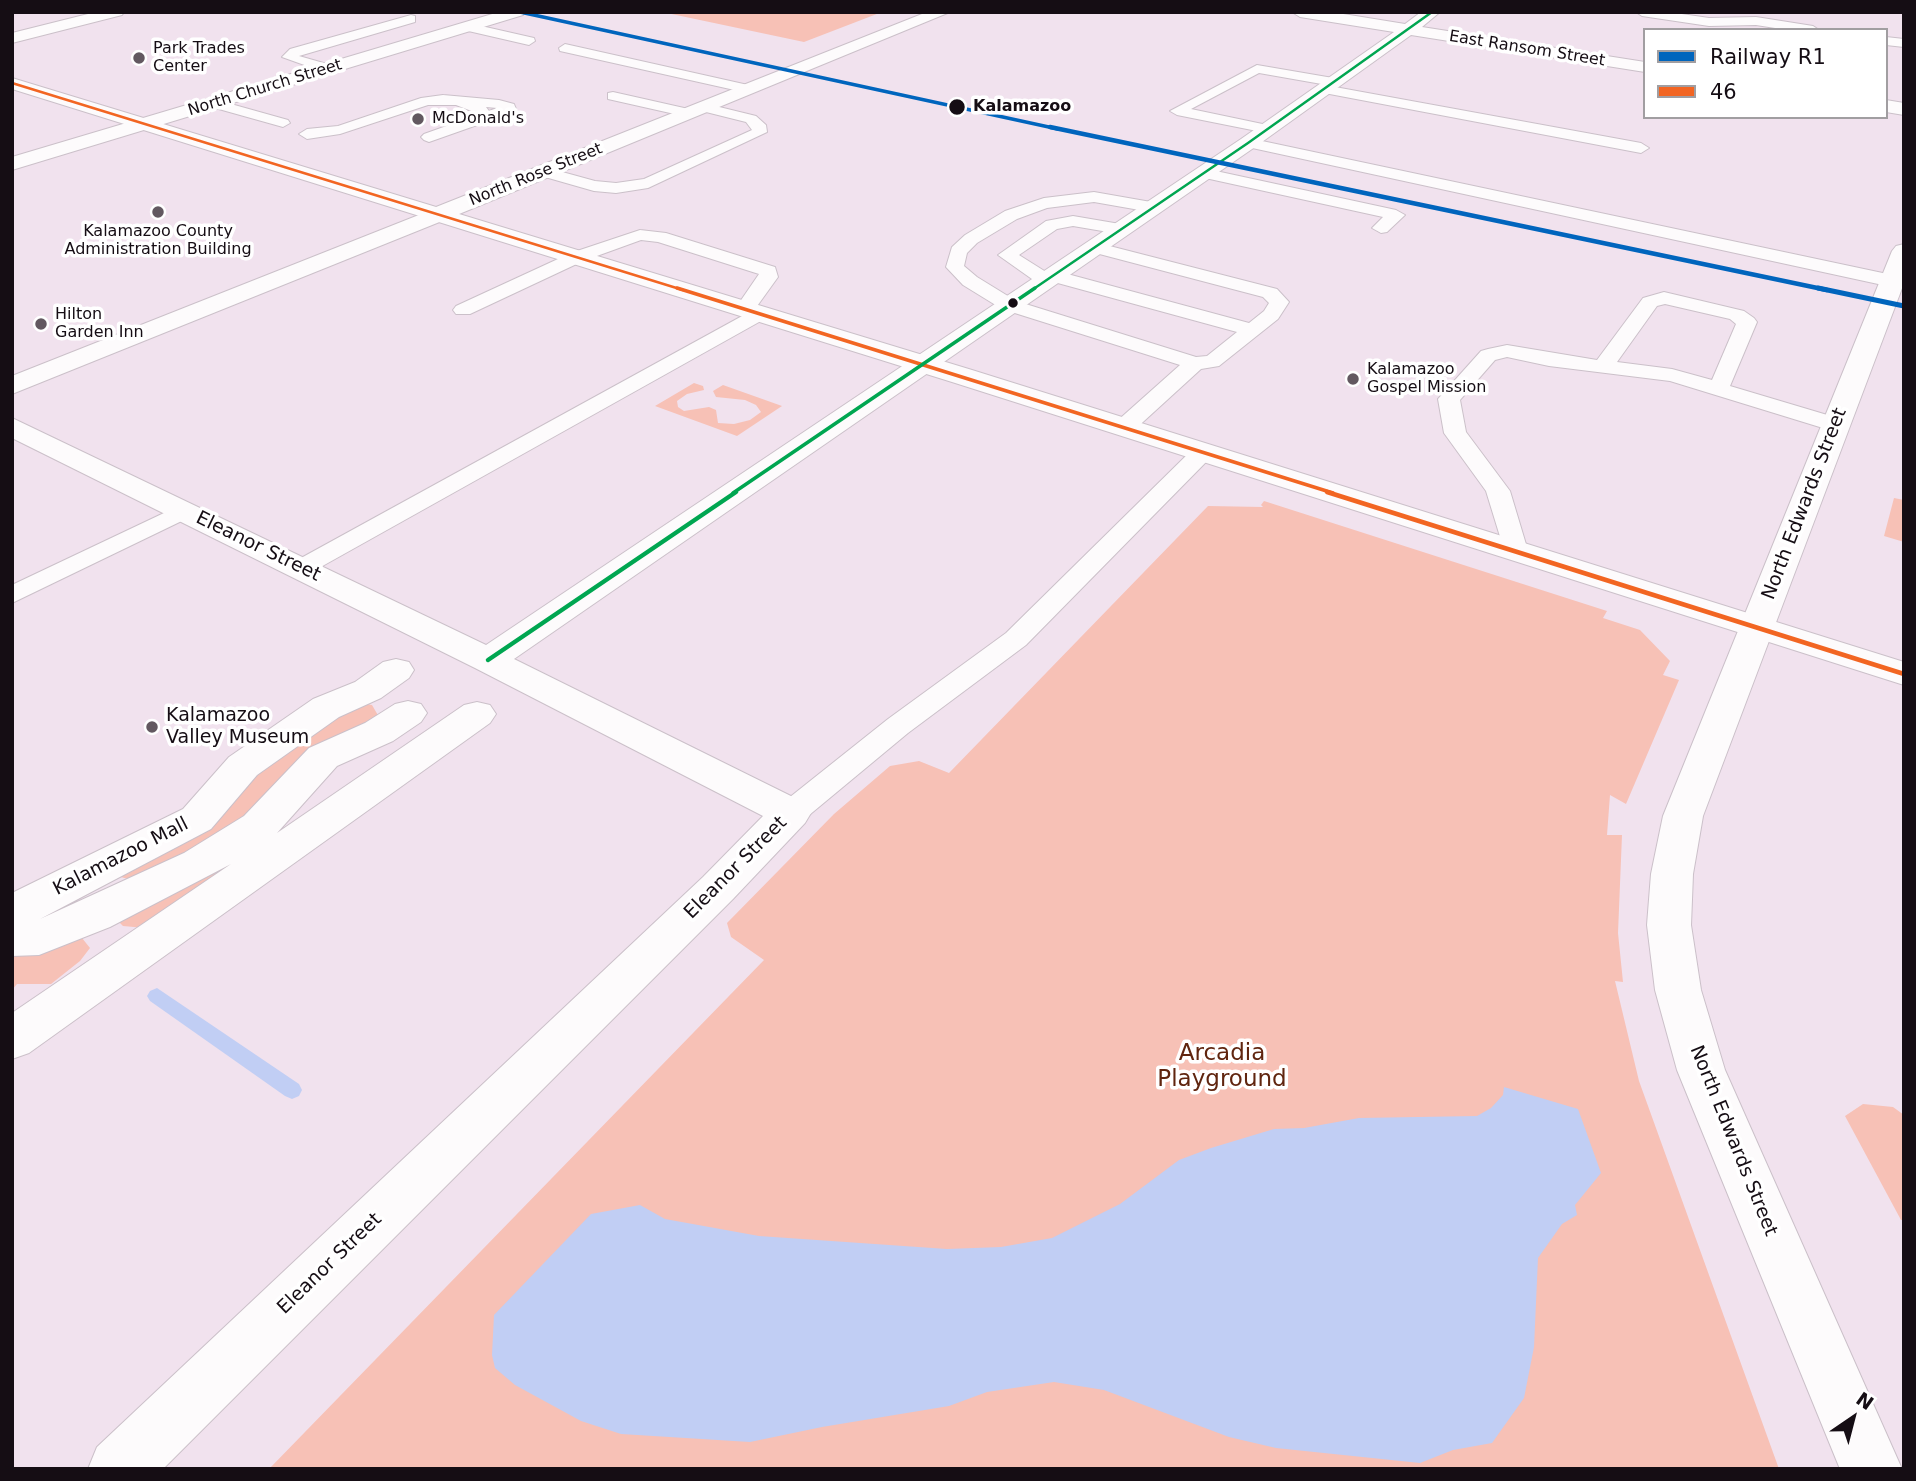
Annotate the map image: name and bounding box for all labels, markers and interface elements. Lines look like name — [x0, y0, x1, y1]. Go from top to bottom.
street label: East Ransom Street — [1448, 27, 1606, 71]
legend — [1643, 28, 1888, 119]
place label: Park Trades Center — [153, 39, 245, 77]
text: Railway R1 — [1710, 45, 1826, 69]
marker: Park Trades Center — [131, 50, 147, 66]
street label: North Church Street — [186, 55, 344, 121]
text: 46 — [1710, 80, 1737, 104]
marker: Kalamazoo — [947, 97, 967, 117]
place label: Kalamazoo — [973, 97, 1071, 117]
place label: McDonald's — [432, 109, 524, 129]
marker: McDonald's — [410, 111, 426, 127]
street label: North Rose Street — [467, 140, 605, 210]
marker: Kalamazoo County Administration Building — [150, 204, 166, 220]
place label: Kalamazoo County Administration Building — [64, 222, 252, 260]
unlabelled marker — [1006, 296, 1020, 310]
place label: Hilton Garden Inn — [55, 305, 144, 343]
marker: Hilton Garden Inn — [33, 316, 49, 332]
place label: Kalamazoo Gospel Mission — [1367, 360, 1486, 398]
marker: Kalamazoo Gospel Mission — [1345, 371, 1361, 387]
street label: North Edwards Street — [1758, 405, 1852, 603]
street label: Eleanor Street — [192, 507, 324, 587]
place label: Kalamazoo Valley Museum — [166, 705, 309, 749]
marker: Kalamazoo Valley Museum — [144, 719, 160, 735]
street label: Eleanor Street — [680, 812, 792, 924]
street label: Kalamazoo Mall — [50, 813, 192, 901]
park label: Arcadia Playground — [1157, 1040, 1287, 1094]
street label: North Edwards Street — [1684, 1042, 1782, 1240]
street label: Eleanor Street — [273, 1209, 387, 1319]
north arrow — [1818, 1383, 1888, 1453]
text: N — [1852, 1387, 1878, 1414]

